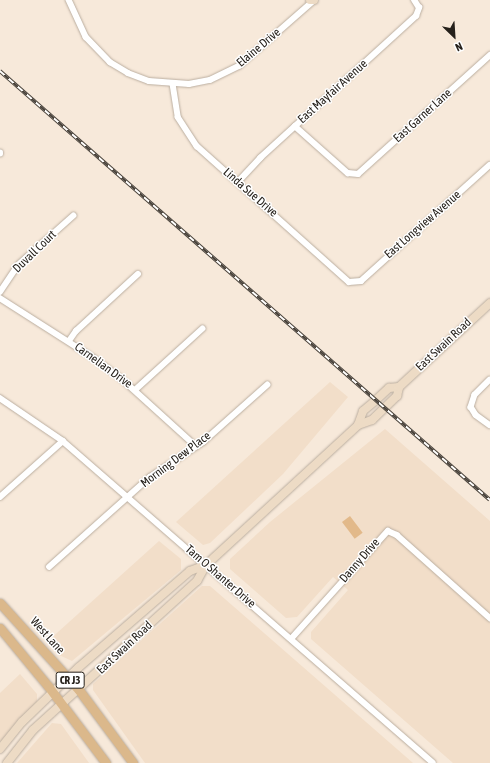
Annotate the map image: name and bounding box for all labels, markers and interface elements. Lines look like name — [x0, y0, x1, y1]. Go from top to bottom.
north arrow — [434, 16, 474, 56]
street label: Elaine Drive — [234, 26, 284, 70]
text: N — [454, 40, 465, 54]
street label: East Mayfair Avenue — [295, 57, 371, 127]
street label: East Garner Lane — [391, 86, 455, 146]
street label: Linda Sue Drive — [220, 165, 280, 221]
street label: East Longview Avenue — [382, 188, 464, 262]
street label: Duvall Court — [10, 228, 60, 276]
street label: East Swain Road — [413, 316, 475, 374]
street label: Carnelian Drive — [71, 340, 135, 392]
street label: Morning Dew Place — [138, 429, 214, 491]
street label: Danny Drive — [337, 536, 383, 586]
street label: Tam O Shanter Drive — [182, 543, 258, 611]
street label: West Lane — [27, 615, 67, 657]
street label: East Swain Road — [94, 619, 156, 677]
road number: CR J3 — [55, 671, 85, 689]

